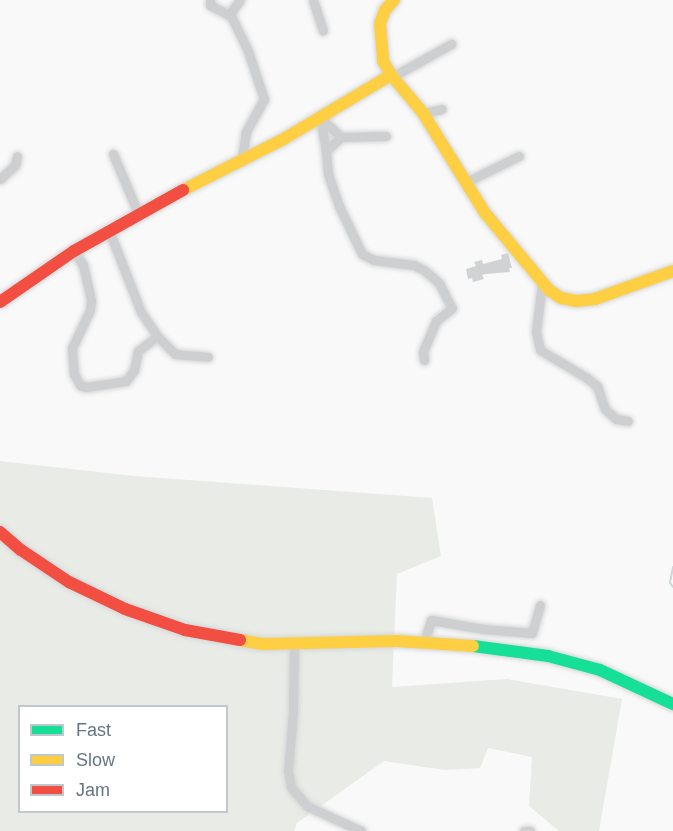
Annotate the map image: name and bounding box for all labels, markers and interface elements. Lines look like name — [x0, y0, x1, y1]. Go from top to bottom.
legend — [18, 705, 228, 813]
text: Fast — [76, 720, 111, 740]
text: Slow — [76, 750, 115, 770]
text: Jam — [76, 780, 110, 800]

